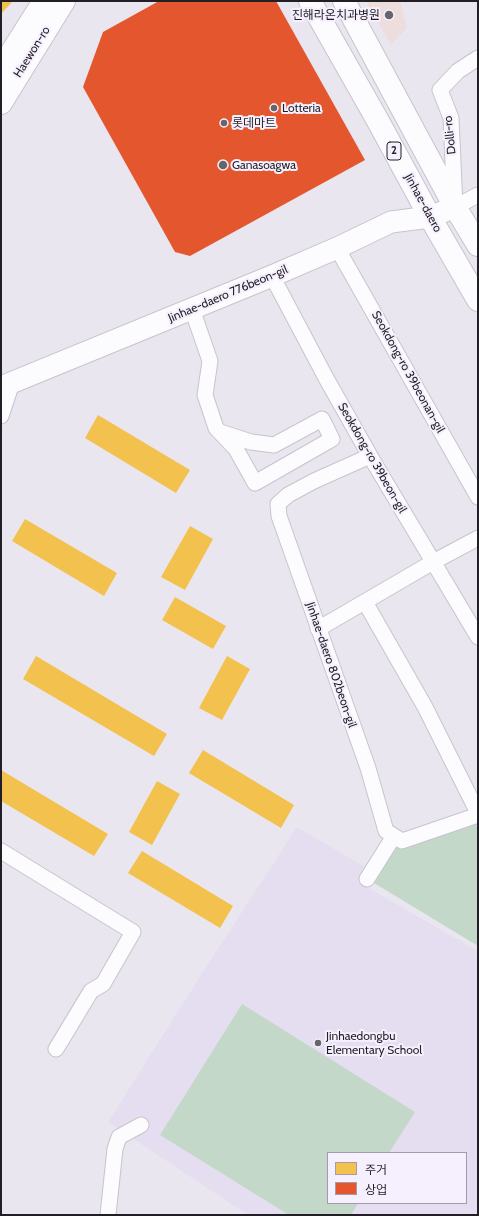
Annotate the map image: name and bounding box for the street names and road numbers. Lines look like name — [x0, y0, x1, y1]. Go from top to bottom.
street label: Haewon-ro — [11, 24, 53, 80]
street label: Dolli-ro — [441, 115, 459, 155]
road number: 2 — [387, 142, 401, 160]
street label: Jinhae-daero — [401, 171, 445, 235]
street label: Jinhae-daero 776beon-gil — [166, 262, 290, 326]
street label: Seokdong-ro 39beonan-gil — [368, 308, 448, 436]
street label: Seokdong-ro 39beon-gil — [335, 400, 409, 516]
street label: Jinhae-daero 802beon-gil — [303, 600, 359, 730]

